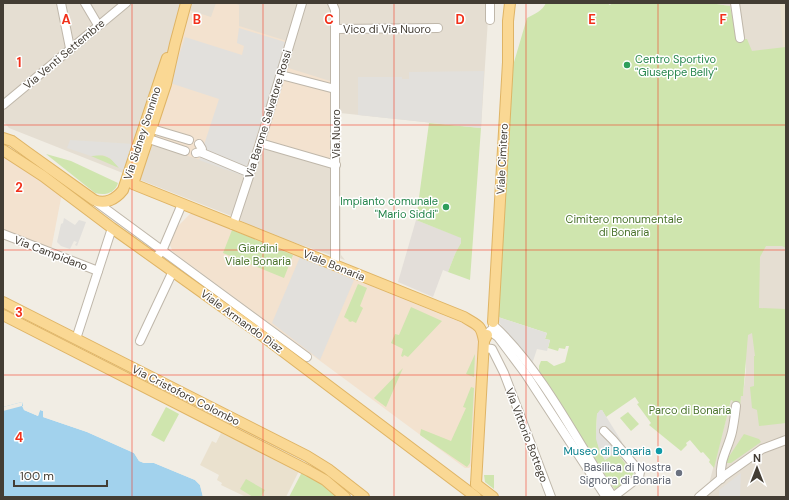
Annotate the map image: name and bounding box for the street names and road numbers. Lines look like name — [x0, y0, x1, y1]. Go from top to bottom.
street label: Via Venti Settembre — [20, 16, 108, 92]
street label: Vico di Via Nuoro — [343, 22, 431, 36]
street label: Via Barone Salvatore Rossi — [242, 48, 294, 180]
street label: Via Sidney Sonnino — [120, 85, 164, 181]
street label: Via Nuoro — [329, 109, 343, 159]
street label: Viale Cimitero — [493, 123, 511, 195]
street label: Via Campidano — [12, 233, 90, 273]
street label: Viale Bonaria — [301, 246, 367, 284]
street label: Viale Armando Diaz — [198, 286, 286, 356]
street label: Via Cristoforo Colombo — [130, 362, 242, 428]
street label: Via Vittorio Bottego — [503, 386, 551, 484]

